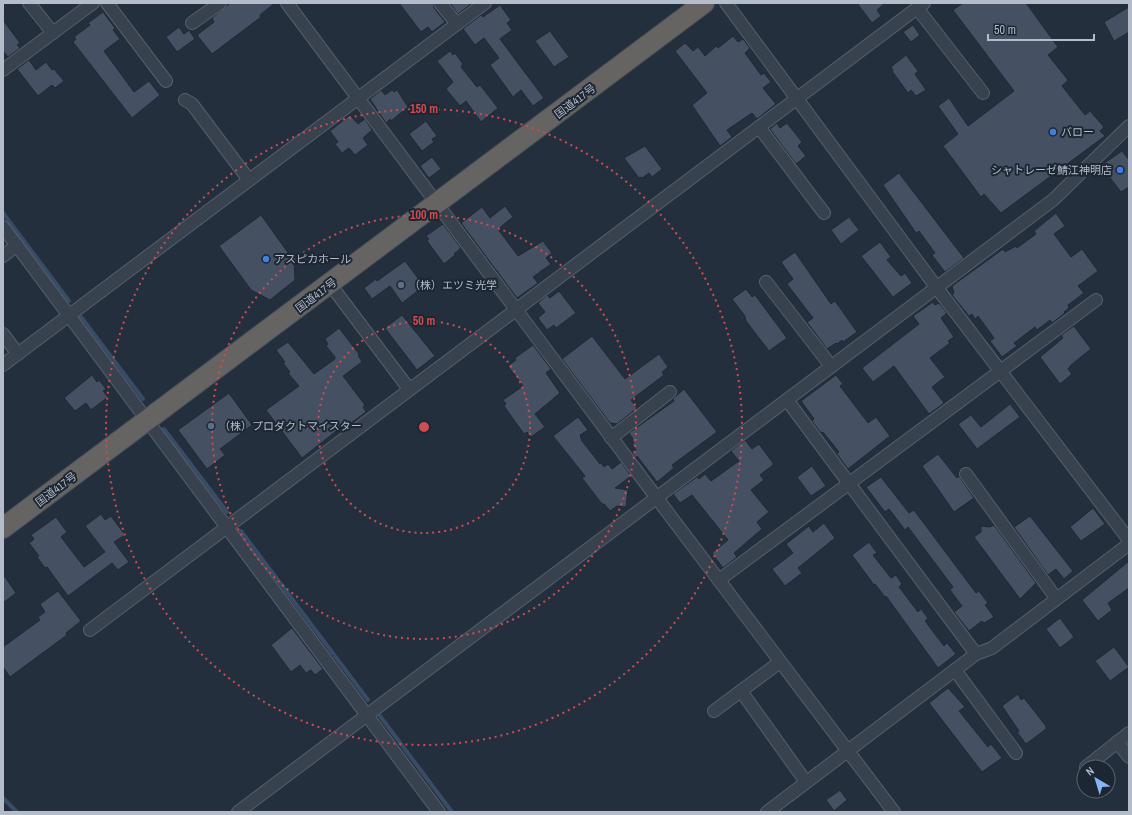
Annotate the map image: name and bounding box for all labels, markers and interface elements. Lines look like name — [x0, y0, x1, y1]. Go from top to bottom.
scale bar — [988, 16, 1094, 42]
text: 50 m — [994, 22, 1016, 38]
street label: 国道417号 — [552, 81, 598, 121]
text: 150 m — [410, 101, 438, 117]
place label: バロー — [1061, 125, 1094, 139]
marker: バロー — [1048, 127, 1058, 137]
place label: シャトレーゼ鯖江神明店 — [991, 163, 1112, 177]
marker: シャトレーゼ鯖江神明店 — [1115, 165, 1125, 175]
text: 100 m — [410, 207, 438, 223]
place label: アスピカホール — [274, 252, 351, 266]
marker: アスピカホール — [261, 254, 271, 264]
street label: 国道417号 — [293, 275, 339, 315]
place label: （株）エツミ光学 — [409, 278, 497, 292]
marker: （株）エツミ光学 — [396, 280, 406, 290]
text: 50 m — [413, 313, 435, 329]
place label: （株）プロダクトマイスター — [219, 419, 362, 433]
centre of rings — [417, 420, 431, 434]
marker: （株）プロダクトマイスター — [206, 421, 216, 431]
street label: 国道417号 — [33, 469, 79, 509]
north arrow — [1076, 759, 1116, 799]
text: N — [1083, 764, 1097, 779]

